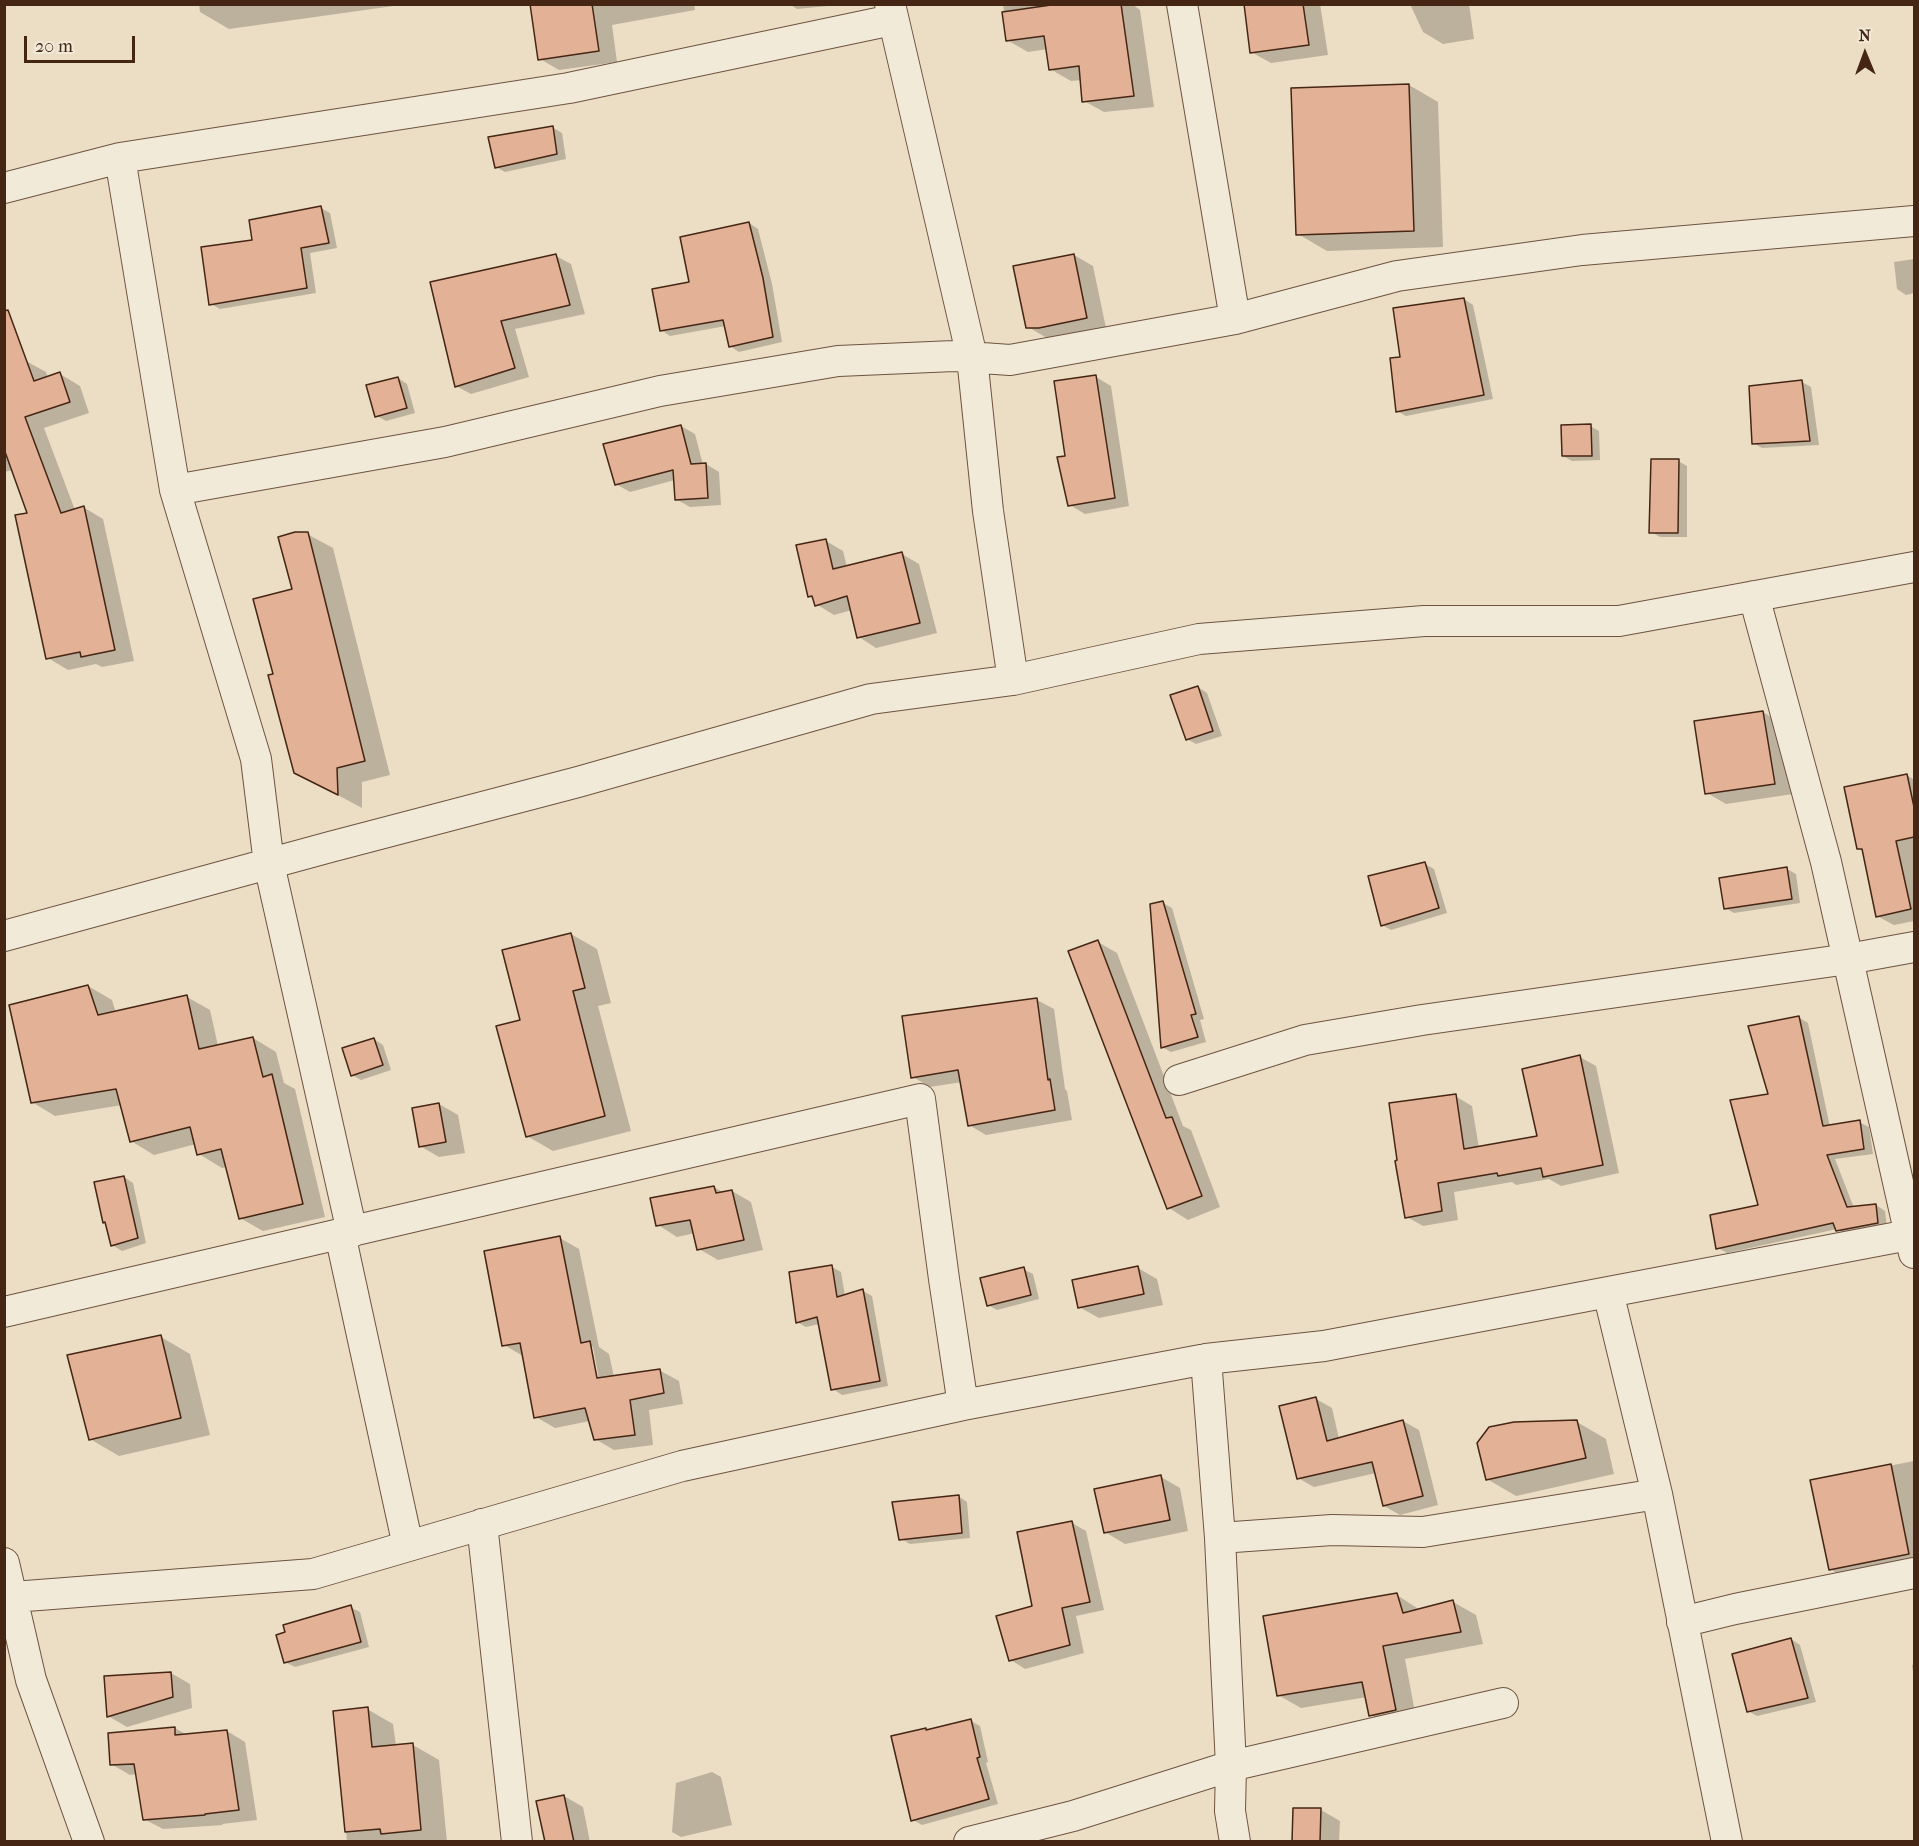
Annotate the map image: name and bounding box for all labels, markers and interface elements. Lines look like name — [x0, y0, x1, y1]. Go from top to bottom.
scale bar — [27, 24, 138, 62]
north arrow — [1835, 24, 1895, 84]
text: N — [1858, 26, 1871, 45]
text: 20 m — [35, 36, 73, 57]

